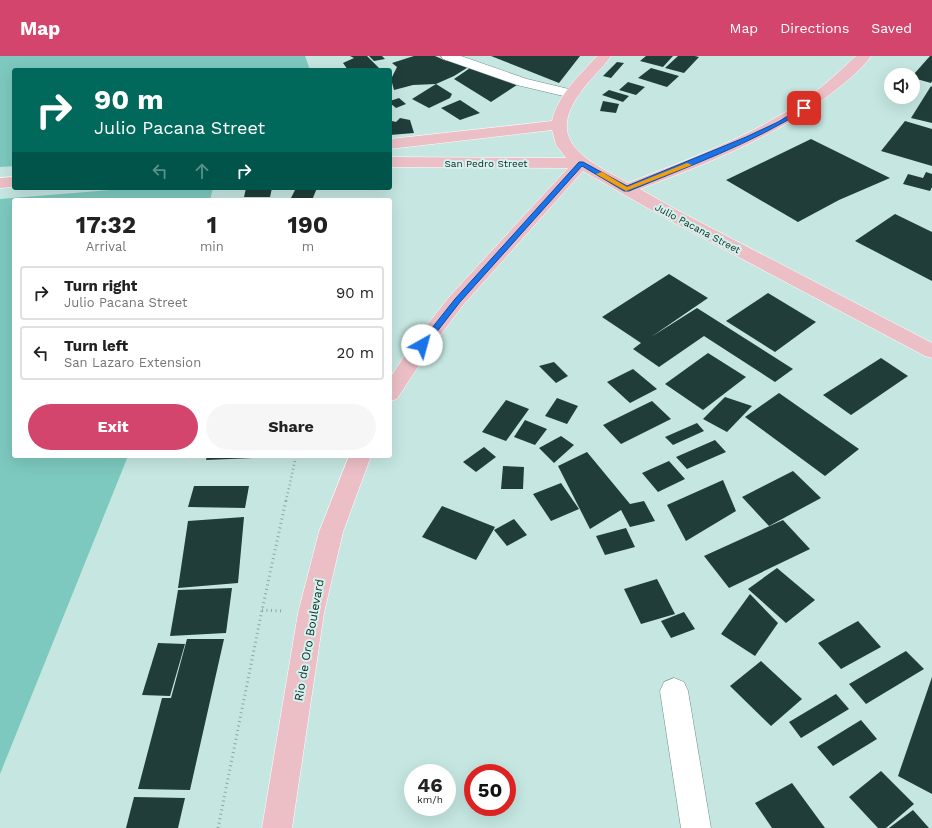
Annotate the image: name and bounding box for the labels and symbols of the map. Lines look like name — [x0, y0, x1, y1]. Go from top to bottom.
pin — [787, 91, 821, 125]
street label: San Pedro Street — [444, 158, 528, 169]
street label: Julio Pacana Street — [653, 201, 743, 256]
position arrow — [401, 324, 443, 366]
street label: Rio de Oro Boulevard — [291, 578, 327, 702]
speed limit sign: 50 — [464, 764, 516, 816]

